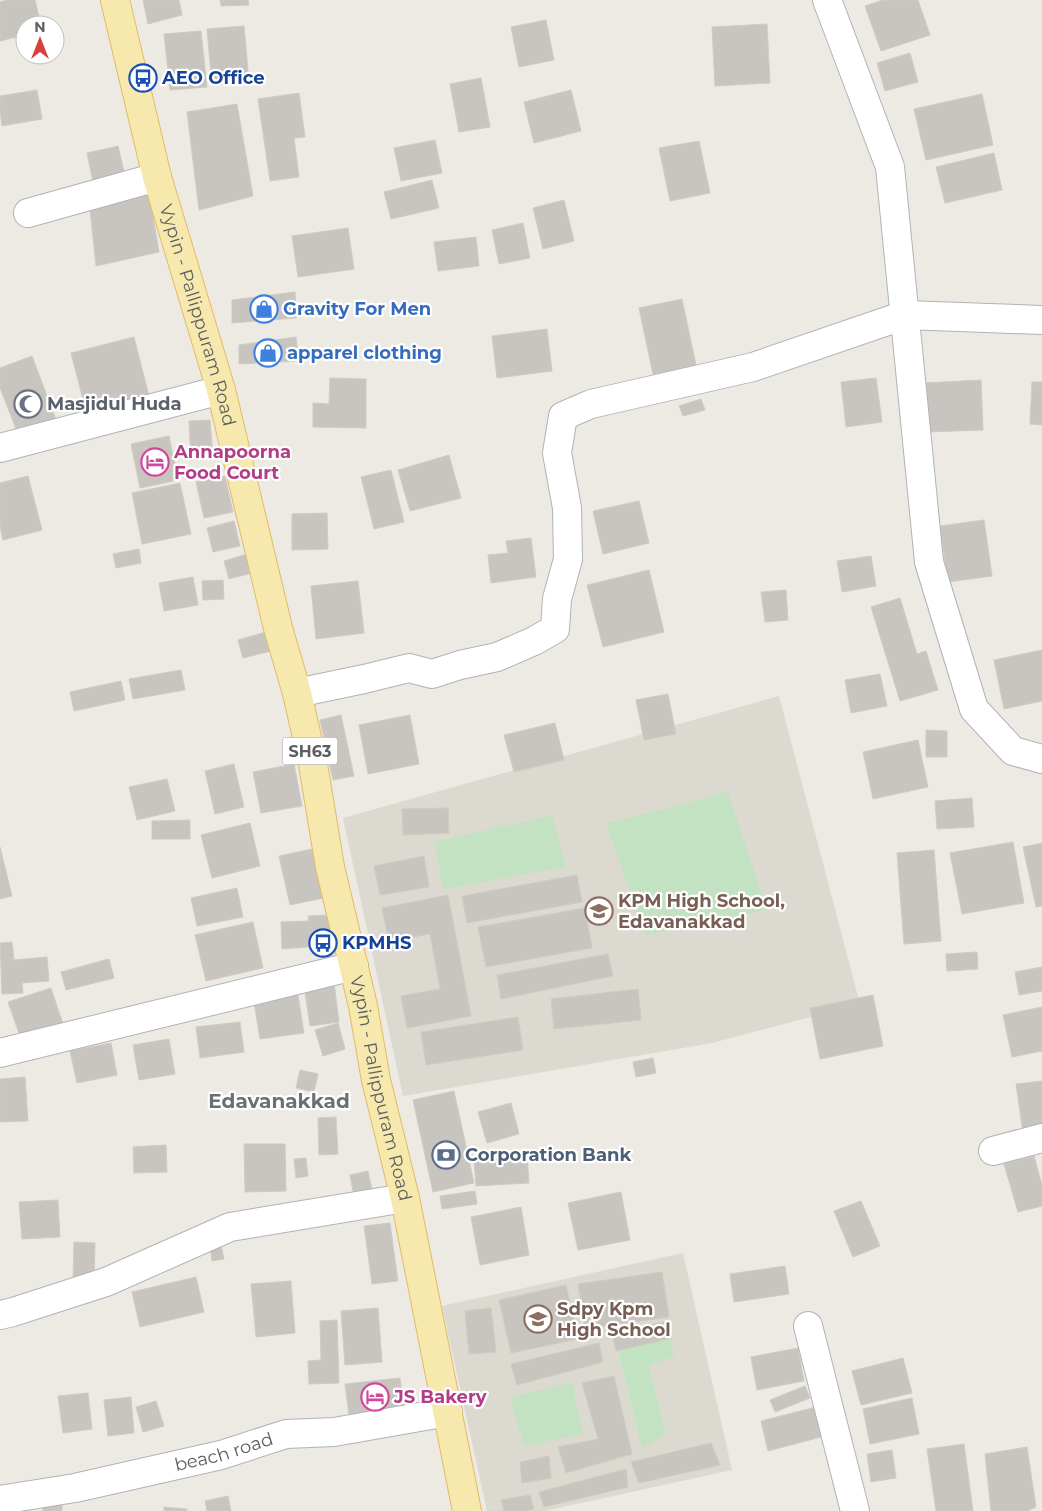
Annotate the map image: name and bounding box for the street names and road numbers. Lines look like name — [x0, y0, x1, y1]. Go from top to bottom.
street label: Vypin - Pallippuram Road — [155, 202, 240, 428]
road number: SH63 — [282, 738, 338, 764]
street label: Vypin - Pallippuram Road — [345, 973, 416, 1203]
street label: beach road — [172, 1428, 276, 1476]

